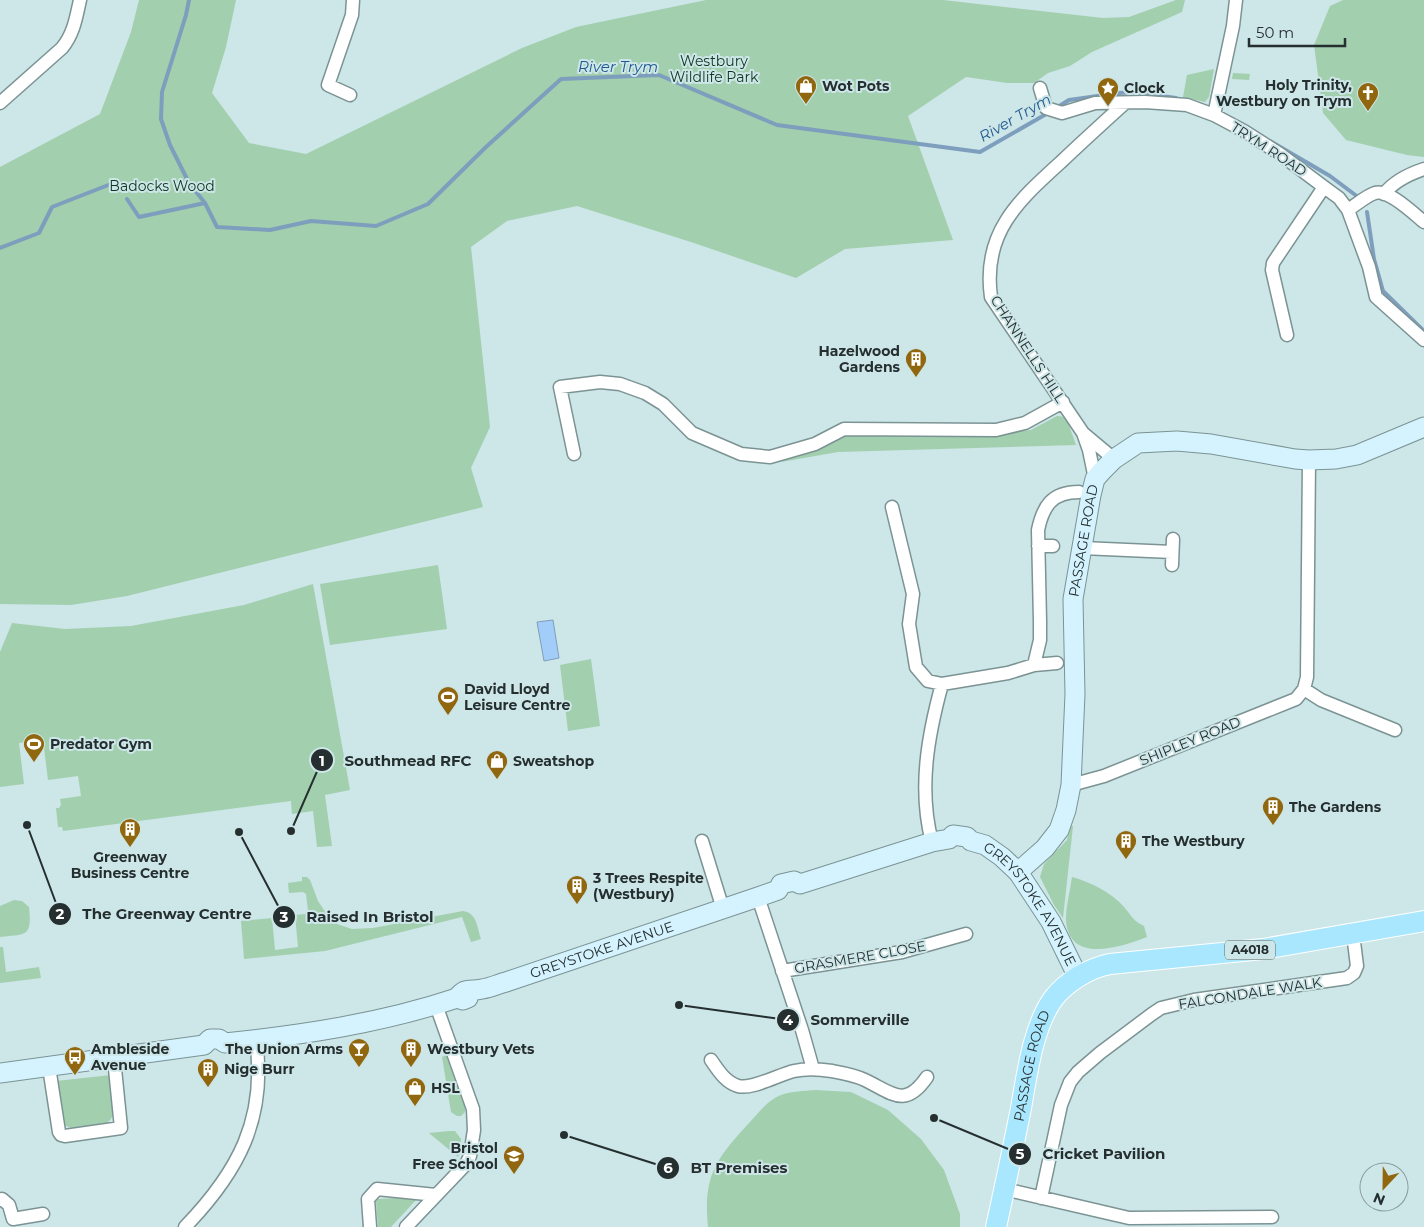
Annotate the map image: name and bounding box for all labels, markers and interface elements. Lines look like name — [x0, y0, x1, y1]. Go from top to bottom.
scale bar — [1249, 15, 1345, 47]
text: 50 m — [1256, 23, 1294, 42]
park label: Westbury Wildlife Park — [670, 52, 759, 86]
water label: River Trym — [578, 57, 658, 76]
shop icon: Wot Pots — [794, 74, 818, 105]
place icon: Clock — [1096, 76, 1120, 107]
place label: Holy Trinity, Westbury on Trym — [1216, 76, 1352, 110]
place label: Wot Pots — [822, 77, 890, 95]
place label: Clock — [1124, 79, 1166, 97]
church icon: Holy Trinity, Westbury on Trym — [1356, 81, 1380, 112]
water label: River Trym — [975, 89, 1054, 146]
street label: TRYM ROAD — [1228, 118, 1310, 180]
park label: Badocks Wood — [109, 177, 215, 195]
street label: CHANNELLS HILL — [987, 292, 1070, 407]
place label: Hazelwood Gardens — [819, 342, 901, 376]
building icon: Hazelwood Gardens — [904, 347, 928, 378]
street label: PASSAGE ROAD — [1065, 482, 1102, 598]
place label: David Lloyd Leisure Centre — [464, 680, 571, 714]
sports icon: David Lloyd Leisure Centre — [436, 685, 460, 716]
street label: SHIPLEY ROAD — [1137, 713, 1243, 769]
sports icon: Predator Gym — [22, 732, 46, 763]
place label: Predator Gym — [50, 735, 152, 753]
callout: Southmead RFC — [309, 745, 481, 775]
shop icon: Sweatshop — [485, 749, 509, 780]
text: 1 — [319, 751, 325, 770]
text: Southmead RFC — [345, 751, 472, 770]
place label: Sweatshop — [513, 752, 594, 770]
building icon: The Gardens — [1261, 795, 1285, 826]
place label: The Gardens — [1289, 798, 1382, 816]
building icon: Greenway Business Centre — [118, 817, 142, 848]
building icon: The Westbury — [1114, 829, 1138, 860]
place label: The Westbury — [1142, 832, 1245, 850]
street label: GREYSTOKE AVENUE — [980, 838, 1080, 969]
place label: Greenway Business Centre — [71, 848, 189, 882]
place label: 3 Trees Respite (Westbury) — [592, 869, 704, 903]
building icon: 3 Trees Respite (Westbury) — [565, 874, 589, 905]
callout: The Greenway Centre — [48, 899, 262, 929]
callout: Raised In Bristol — [271, 902, 444, 932]
text: 2 — [56, 904, 65, 923]
text: The Greenway Centre — [82, 904, 252, 923]
text: 3 — [279, 907, 289, 926]
text: Raised In Bristol — [306, 907, 434, 926]
street label: GREYSTOKE AVENUE — [528, 917, 676, 982]
street label: GRASMERE CLOSE — [793, 937, 927, 977]
road number: A4018 — [1225, 940, 1275, 960]
street label: FALCONDALE WALK — [1177, 973, 1323, 1013]
callout: Sommerville — [776, 1005, 920, 1035]
street label: PASSAGE ROAD — [1010, 1007, 1054, 1123]
text: 4 — [783, 1010, 794, 1029]
text: Sommerville — [810, 1010, 910, 1029]
bar icon: The Union Arms — [347, 1037, 371, 1068]
building icon: Westbury Vets — [399, 1037, 423, 1068]
place label: Ambleside Avenue — [90, 1040, 169, 1074]
place label: The Union Arms — [225, 1040, 344, 1058]
place label: Westbury Vets — [427, 1040, 535, 1058]
bus stop icon: Ambleside Avenue — [63, 1045, 87, 1076]
building icon: Nige Burr — [196, 1057, 220, 1088]
place label: Nige Burr — [224, 1060, 294, 1078]
shop icon: HSL — [403, 1076, 427, 1107]
place label: HSL — [431, 1079, 460, 1097]
place label: Bristol Free School — [412, 1139, 498, 1173]
callout: Cricket Pavilion — [1007, 1139, 1175, 1169]
school or university icon: Bristol Free School — [502, 1144, 526, 1175]
text: 5 — [1016, 1144, 1025, 1163]
text: Cricket Pavilion — [1043, 1144, 1165, 1163]
callout: BT Premises — [656, 1153, 798, 1183]
text: 6 — [663, 1158, 673, 1177]
text: BT Premises — [690, 1158, 788, 1177]
north arrow — [1359, 1162, 1409, 1212]
text: N — [1371, 1189, 1388, 1210]

